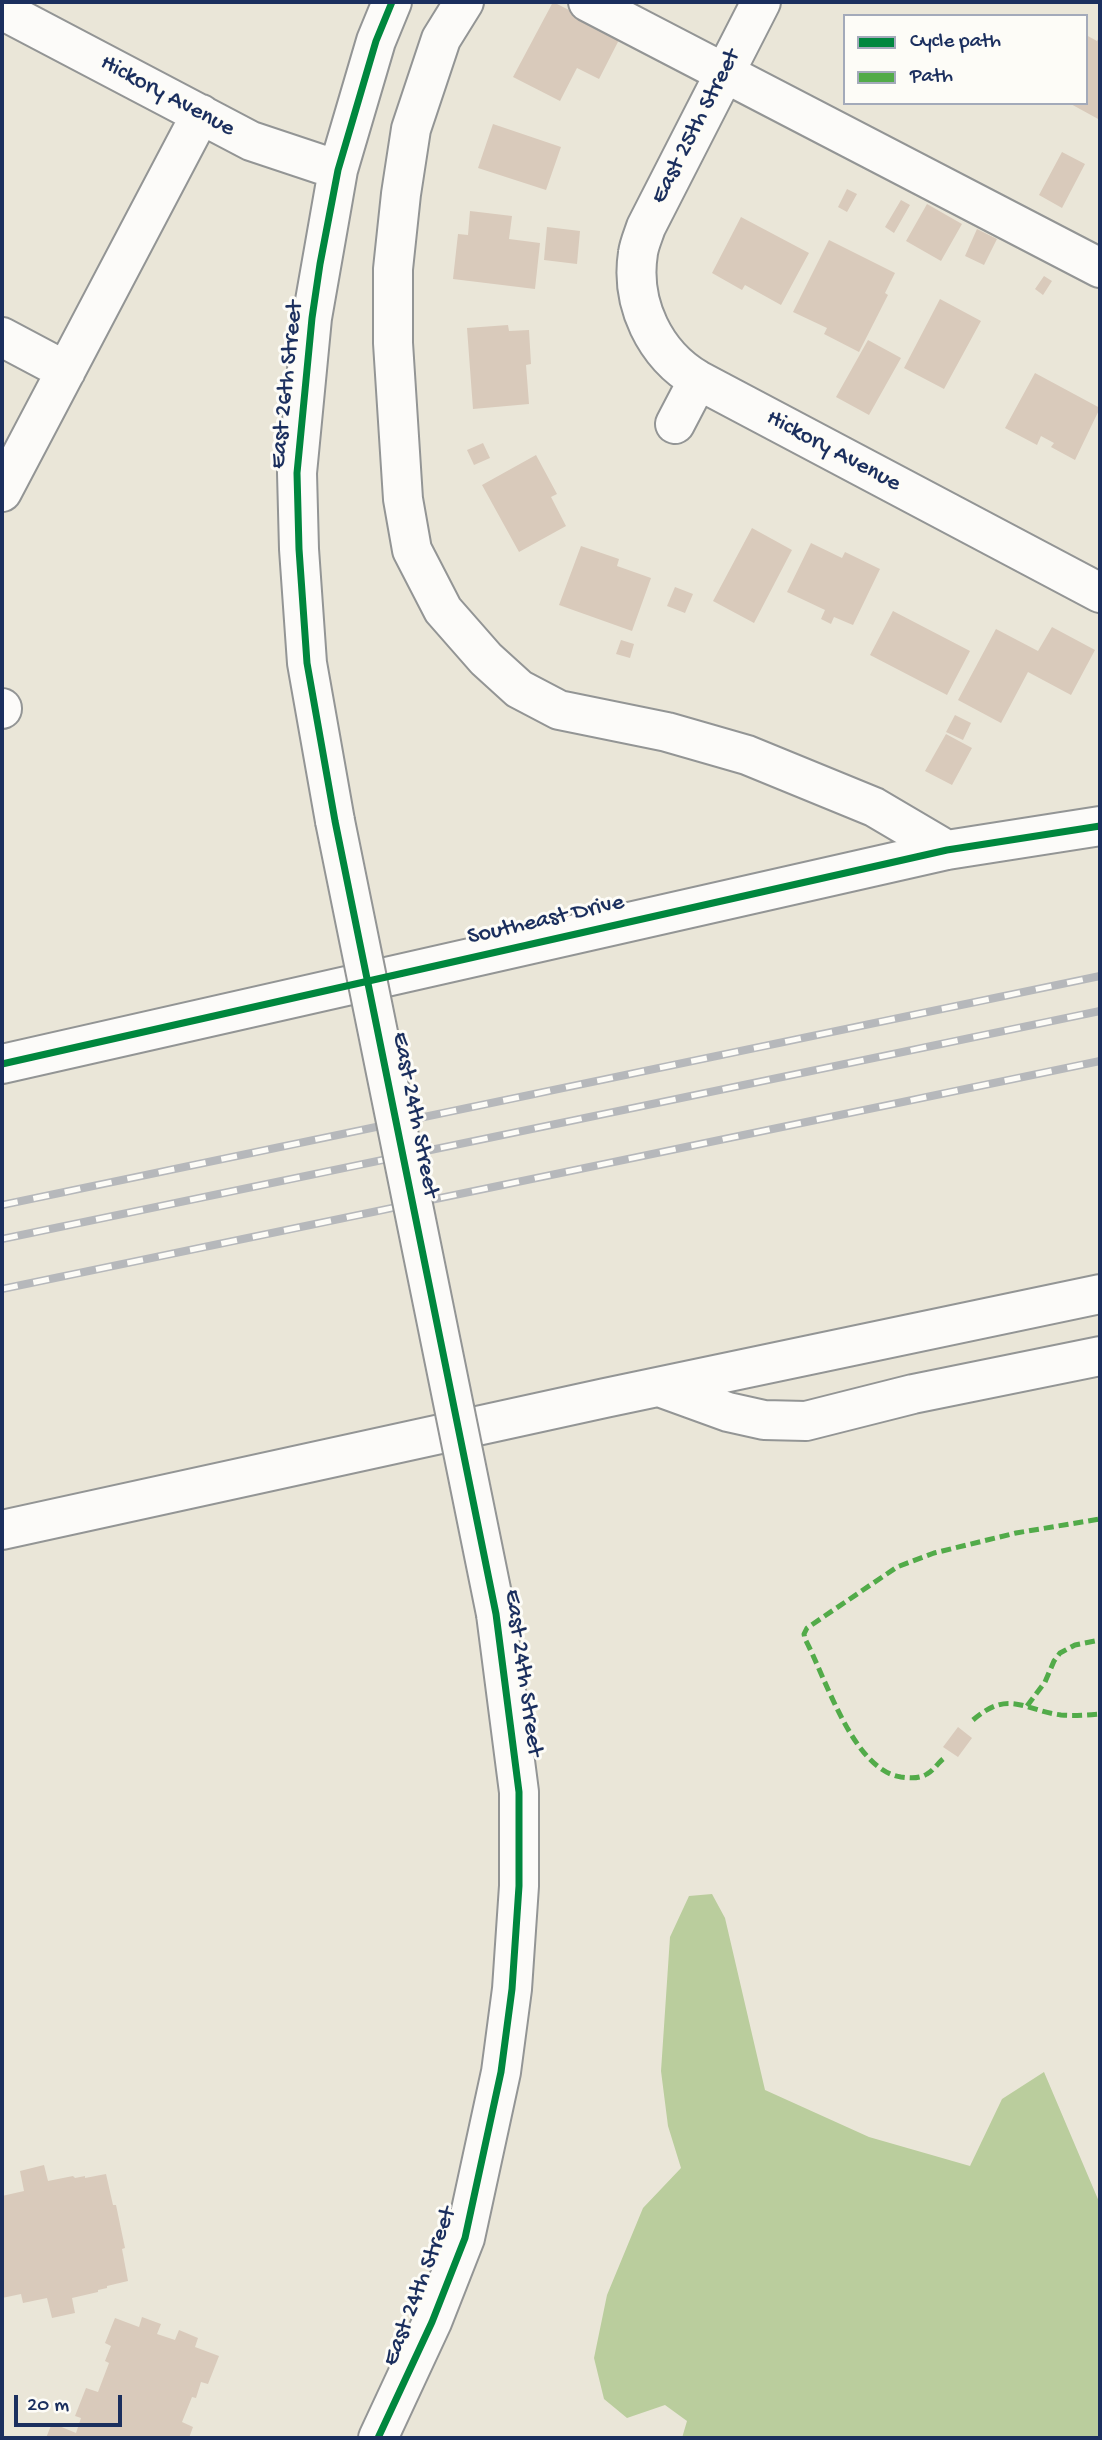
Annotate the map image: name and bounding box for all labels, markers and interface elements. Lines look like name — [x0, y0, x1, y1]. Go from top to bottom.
legend — [843, 14, 1088, 105]
text: Cycle path — [910, 30, 1001, 55]
street label: East 25th Street — [646, 45, 748, 209]
street label: Hickory Avenue — [95, 49, 239, 145]
text: Path — [910, 65, 953, 90]
street label: East 26th Street — [265, 300, 311, 470]
street label: Hickory Avenue — [761, 404, 905, 500]
street label: Southeast Drive — [465, 889, 627, 953]
street label: East 24th Street — [384, 1030, 444, 1200]
street label: East 24th Street — [496, 1588, 548, 1758]
street label: East 24th Street — [377, 2203, 465, 2371]
scale bar — [18, 2380, 126, 2424]
text: 20 m — [27, 2394, 69, 2419]

